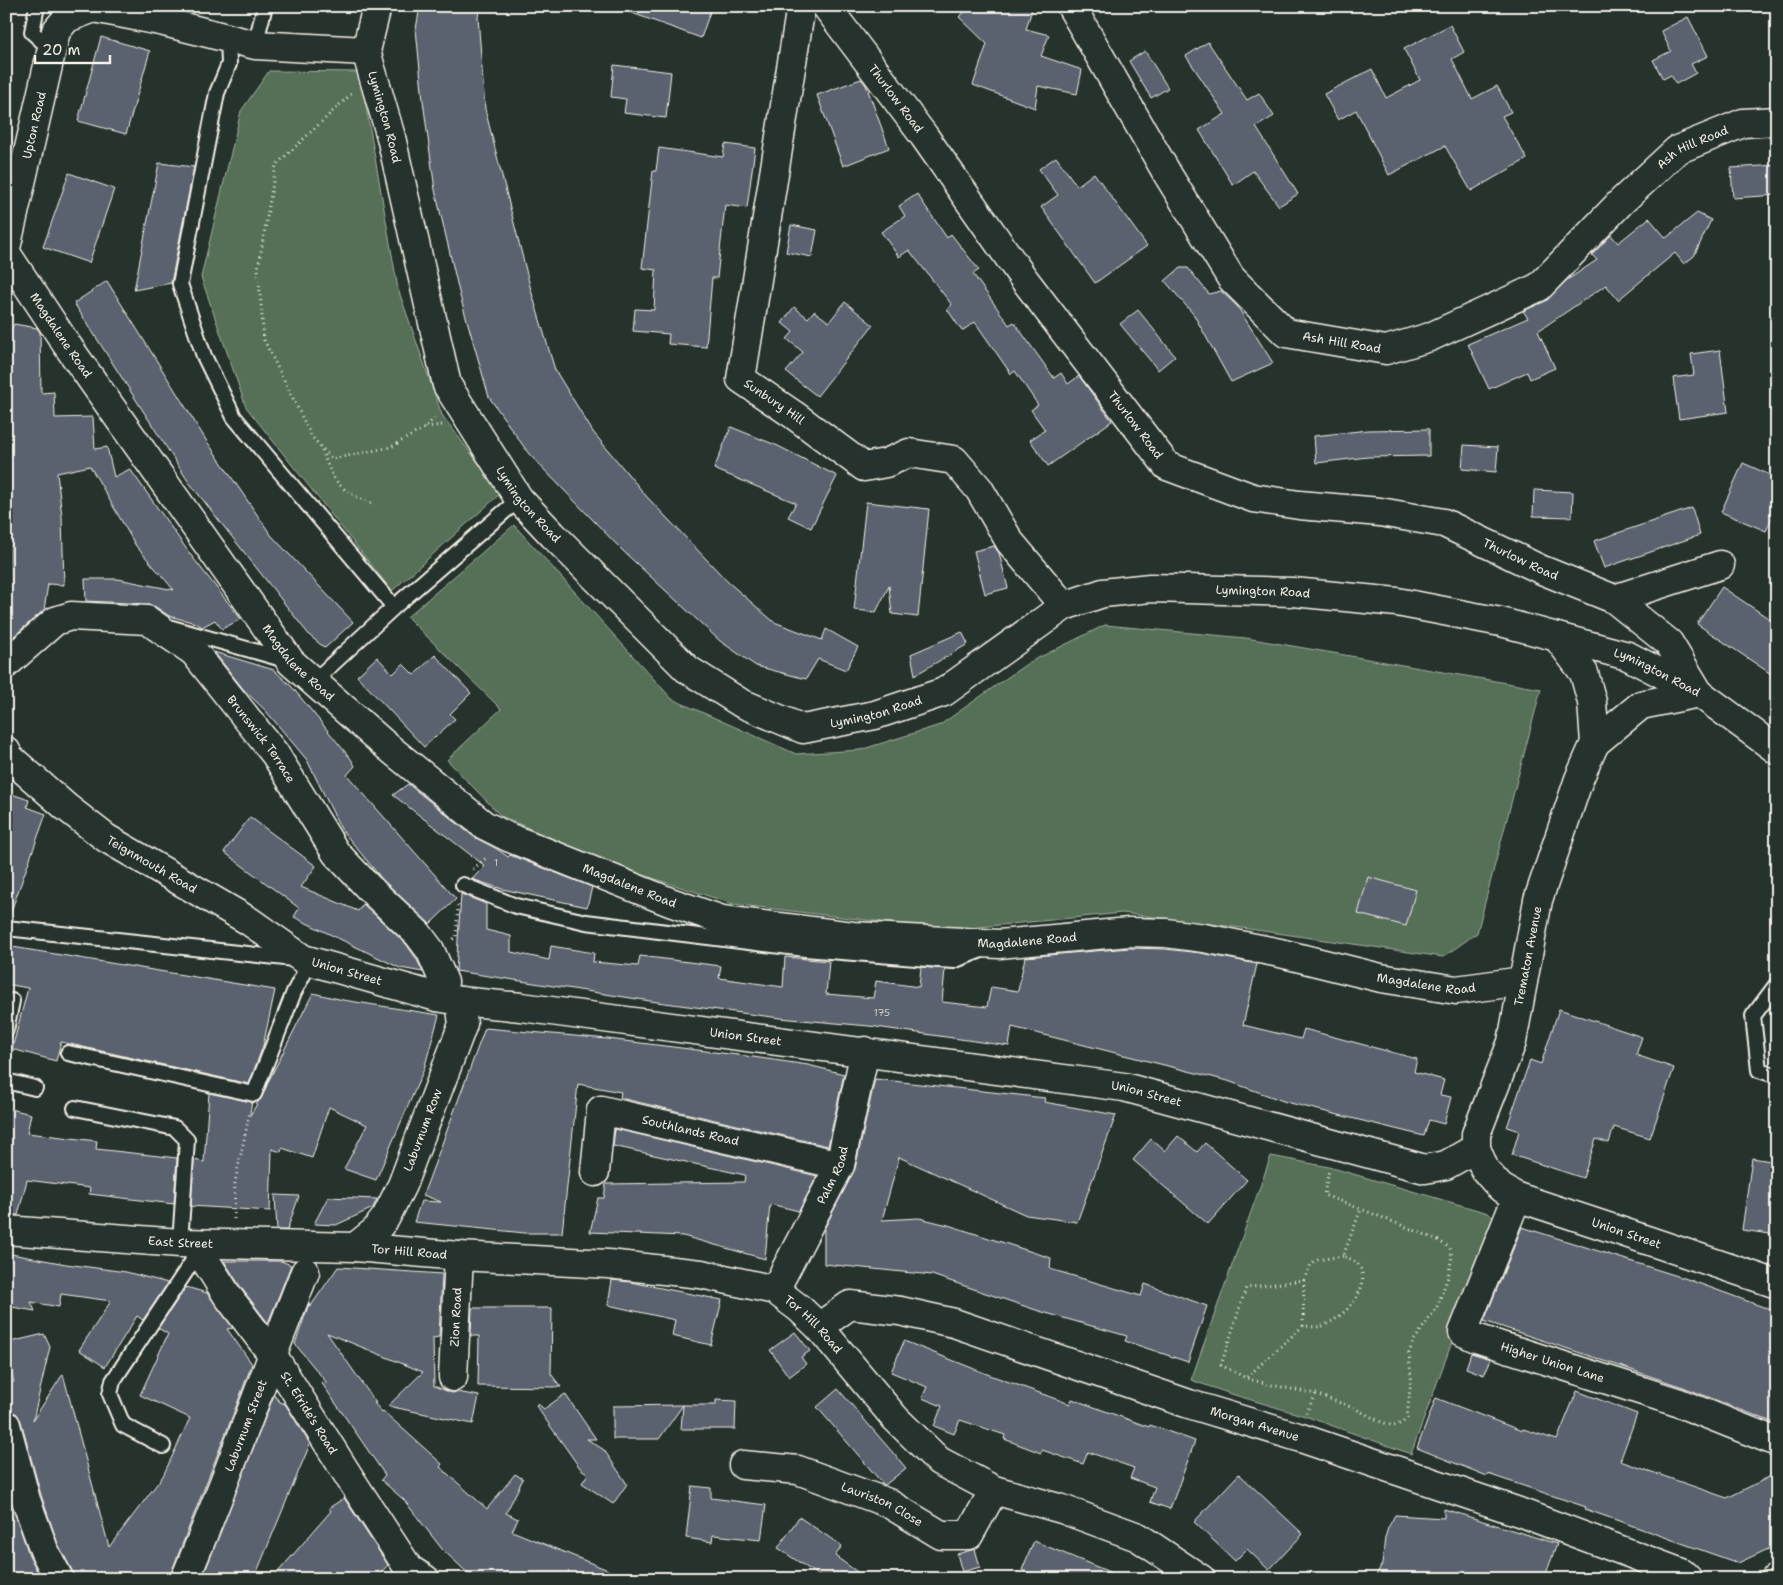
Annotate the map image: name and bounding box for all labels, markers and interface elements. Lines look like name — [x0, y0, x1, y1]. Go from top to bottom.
scale bar — [35, 32, 110, 64]
text: 20 m — [42, 40, 81, 60]
street label: Thurlow Road — [865, 61, 927, 136]
street label: Lymington Road — [364, 69, 405, 165]
street label: Upton Road — [19, 90, 50, 160]
street label: Ash Hill Road — [1653, 122, 1731, 173]
street label: Magdalene Road — [26, 290, 96, 381]
street label: Ash Hill Road — [1301, 328, 1383, 357]
street label: Sunbury Hill — [741, 375, 808, 428]
street label: Thurlow Road — [1104, 388, 1167, 463]
street label: Lymington Road — [492, 463, 564, 546]
street label: Thurlow Road — [1480, 535, 1561, 584]
street label: Lymington Road — [1215, 582, 1311, 602]
street label: Magdalene Road — [259, 621, 338, 705]
street label: Lymington Road — [1612, 645, 1703, 700]
street label: Brunswick Terrace — [223, 692, 299, 786]
street label: Lymington Road — [829, 692, 924, 732]
street label: Teignmouth Road — [104, 832, 200, 897]
house number: 1 — [494, 856, 498, 869]
street label: Magdalene Road — [580, 860, 679, 912]
street label: Trematon Avenue — [1510, 904, 1546, 1007]
street label: Magdalene Road — [977, 929, 1078, 952]
street label: Union Street — [310, 954, 384, 989]
street label: Magdalene Road — [1376, 969, 1477, 998]
house number: 175 — [874, 1006, 890, 1019]
street label: Union Street — [709, 1024, 783, 1049]
street label: Union Street — [1110, 1077, 1184, 1110]
street label: Laburnum Row — [400, 1086, 446, 1174]
street label: Southlands Road — [640, 1112, 741, 1150]
street label: Palm Road — [813, 1144, 852, 1207]
street label: Union Street — [1590, 1214, 1663, 1252]
street label: East Street — [147, 1233, 213, 1252]
street label: Tor Hill Road — [371, 1240, 448, 1263]
street label: Zion Road — [447, 1287, 465, 1347]
street label: Tor Hill Road — [781, 1292, 846, 1357]
street label: Higher Union Lane — [1499, 1338, 1607, 1386]
street label: St. Efride's Road — [277, 1368, 341, 1458]
street label: Laburnum Street — [221, 1377, 271, 1474]
street label: Morgan Avenue — [1208, 1403, 1302, 1445]
street label: Lauriston Close — [839, 1478, 926, 1530]

